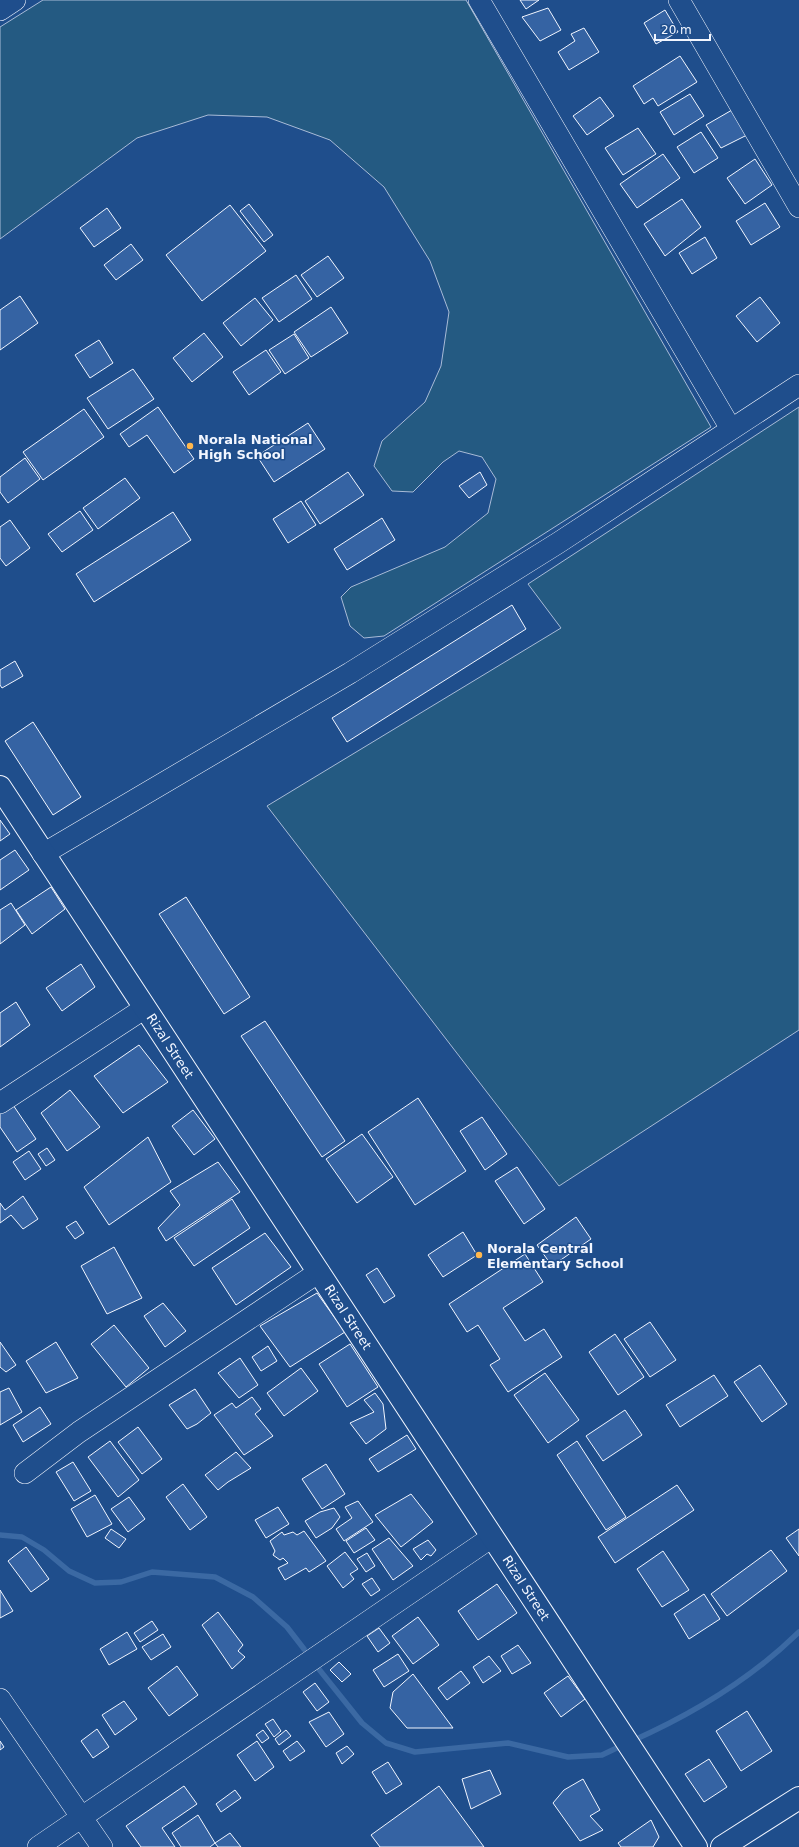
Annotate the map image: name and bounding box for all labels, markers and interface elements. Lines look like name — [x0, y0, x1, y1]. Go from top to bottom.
scale bar — [655, 16, 710, 42]
text: 20 m — [661, 23, 692, 37]
place label: Norala National High School — [198, 432, 313, 462]
marker: Norala National High School — [185, 441, 195, 451]
street label: Rizal Street — [143, 1011, 197, 1081]
place label: Norala Central Elementary School — [487, 1241, 624, 1271]
marker: Norala Central Elementary School — [474, 1250, 484, 1260]
street label: Rizal Street — [321, 1282, 375, 1352]
street label: Rizal Street — [499, 1553, 553, 1623]

